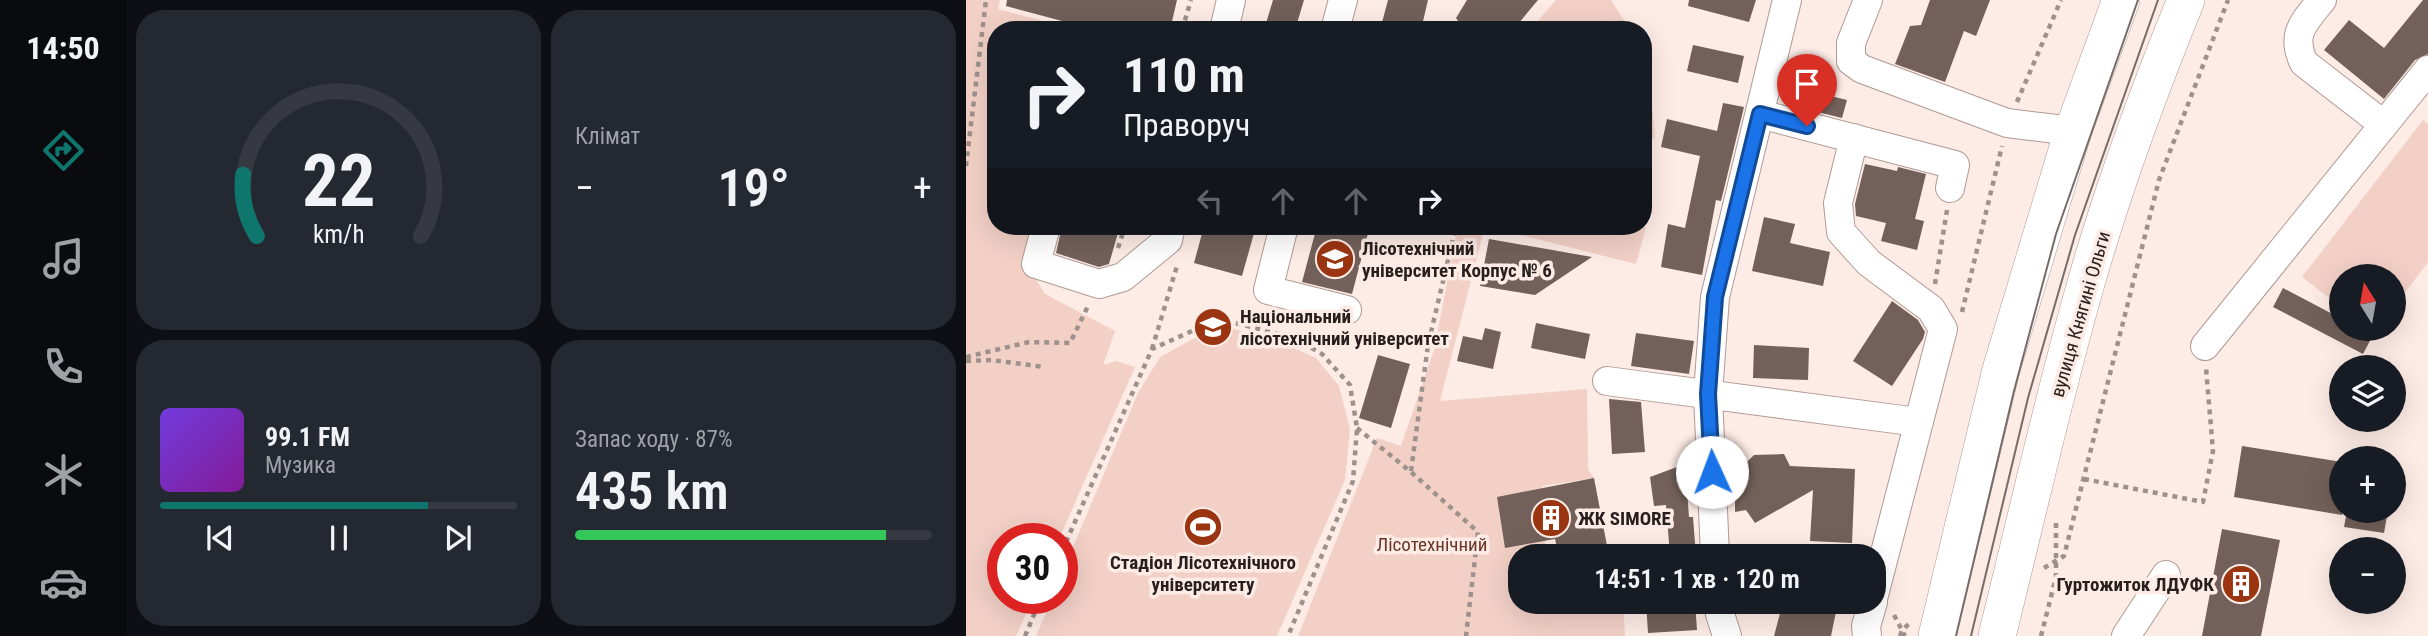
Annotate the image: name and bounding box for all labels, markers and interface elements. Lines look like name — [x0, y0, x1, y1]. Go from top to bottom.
text: 14:50 — [26, 29, 100, 67]
text: 110 m — [1123, 47, 1245, 104]
icon: right — [1008, 49, 1099, 140]
pin — [1777, 54, 1837, 126]
icon: arrive — [1788, 65, 1826, 103]
text: Праворуч — [1123, 106, 1250, 144]
text: Клімат — [575, 123, 640, 150]
icon: directions — [39, 126, 88, 175]
text: 22 — [302, 138, 375, 224]
text: 19° — [717, 158, 790, 219]
text: − — [575, 166, 594, 210]
text: + — [913, 166, 932, 210]
icon: left — [1191, 182, 1229, 220]
icon: ahead — [1264, 182, 1302, 220]
icon: ahead — [1337, 182, 1375, 220]
icon: right — [1410, 182, 1448, 220]
text: km/h — [313, 220, 364, 249]
street label: вулиця Княгині Ольги — [2046, 229, 2115, 400]
icon: music — [39, 234, 88, 283]
place label: Лісотехнічний університет Корпус № 6 — [1362, 237, 1552, 282]
school or university icon: Лісотехнічний університет Корпус № 6 — [1314, 238, 1356, 280]
north arrow — [2329, 264, 2406, 341]
map controls — [2329, 264, 2406, 614]
place label: Національний лісотехнічний університет — [1240, 305, 1449, 350]
school or university icon: Національний лісотехнічний університет — [1192, 306, 1234, 348]
icon: phone — [39, 342, 88, 391]
button: layers — [2329, 355, 2406, 432]
text: 99.1 FM — [265, 422, 350, 452]
text: Запас ходу · 87% — [575, 426, 733, 453]
position arrow — [1675, 435, 1749, 509]
button: + — [2329, 446, 2406, 523]
icon: climate — [39, 450, 88, 499]
text: Музика — [265, 452, 336, 479]
text: 435 km — [575, 461, 729, 522]
building icon: ЖК SIMORE — [1530, 497, 1572, 539]
sports icon: Стадіон Лісотехнічного університету — [1182, 506, 1224, 548]
place label: ЖК SIMORE — [1578, 507, 1671, 530]
icon: previous — [201, 519, 239, 557]
icon: pause — [320, 519, 358, 557]
icon: next — [439, 519, 477, 557]
speed limit sign: 30 — [987, 523, 1078, 614]
park label: Лісотехнічний — [1377, 533, 1487, 556]
button: − — [2329, 537, 2406, 614]
place label: Стадіон Лісотехнічного університету — [1110, 551, 1296, 596]
icon: car — [39, 558, 88, 607]
building icon: Гуртожиток ЛДУФК — [2220, 563, 2262, 605]
text: 14:51 · 1 хв · 120 m — [1594, 564, 1800, 594]
place label: Гуртожиток ЛДУФК — [2056, 573, 2214, 596]

